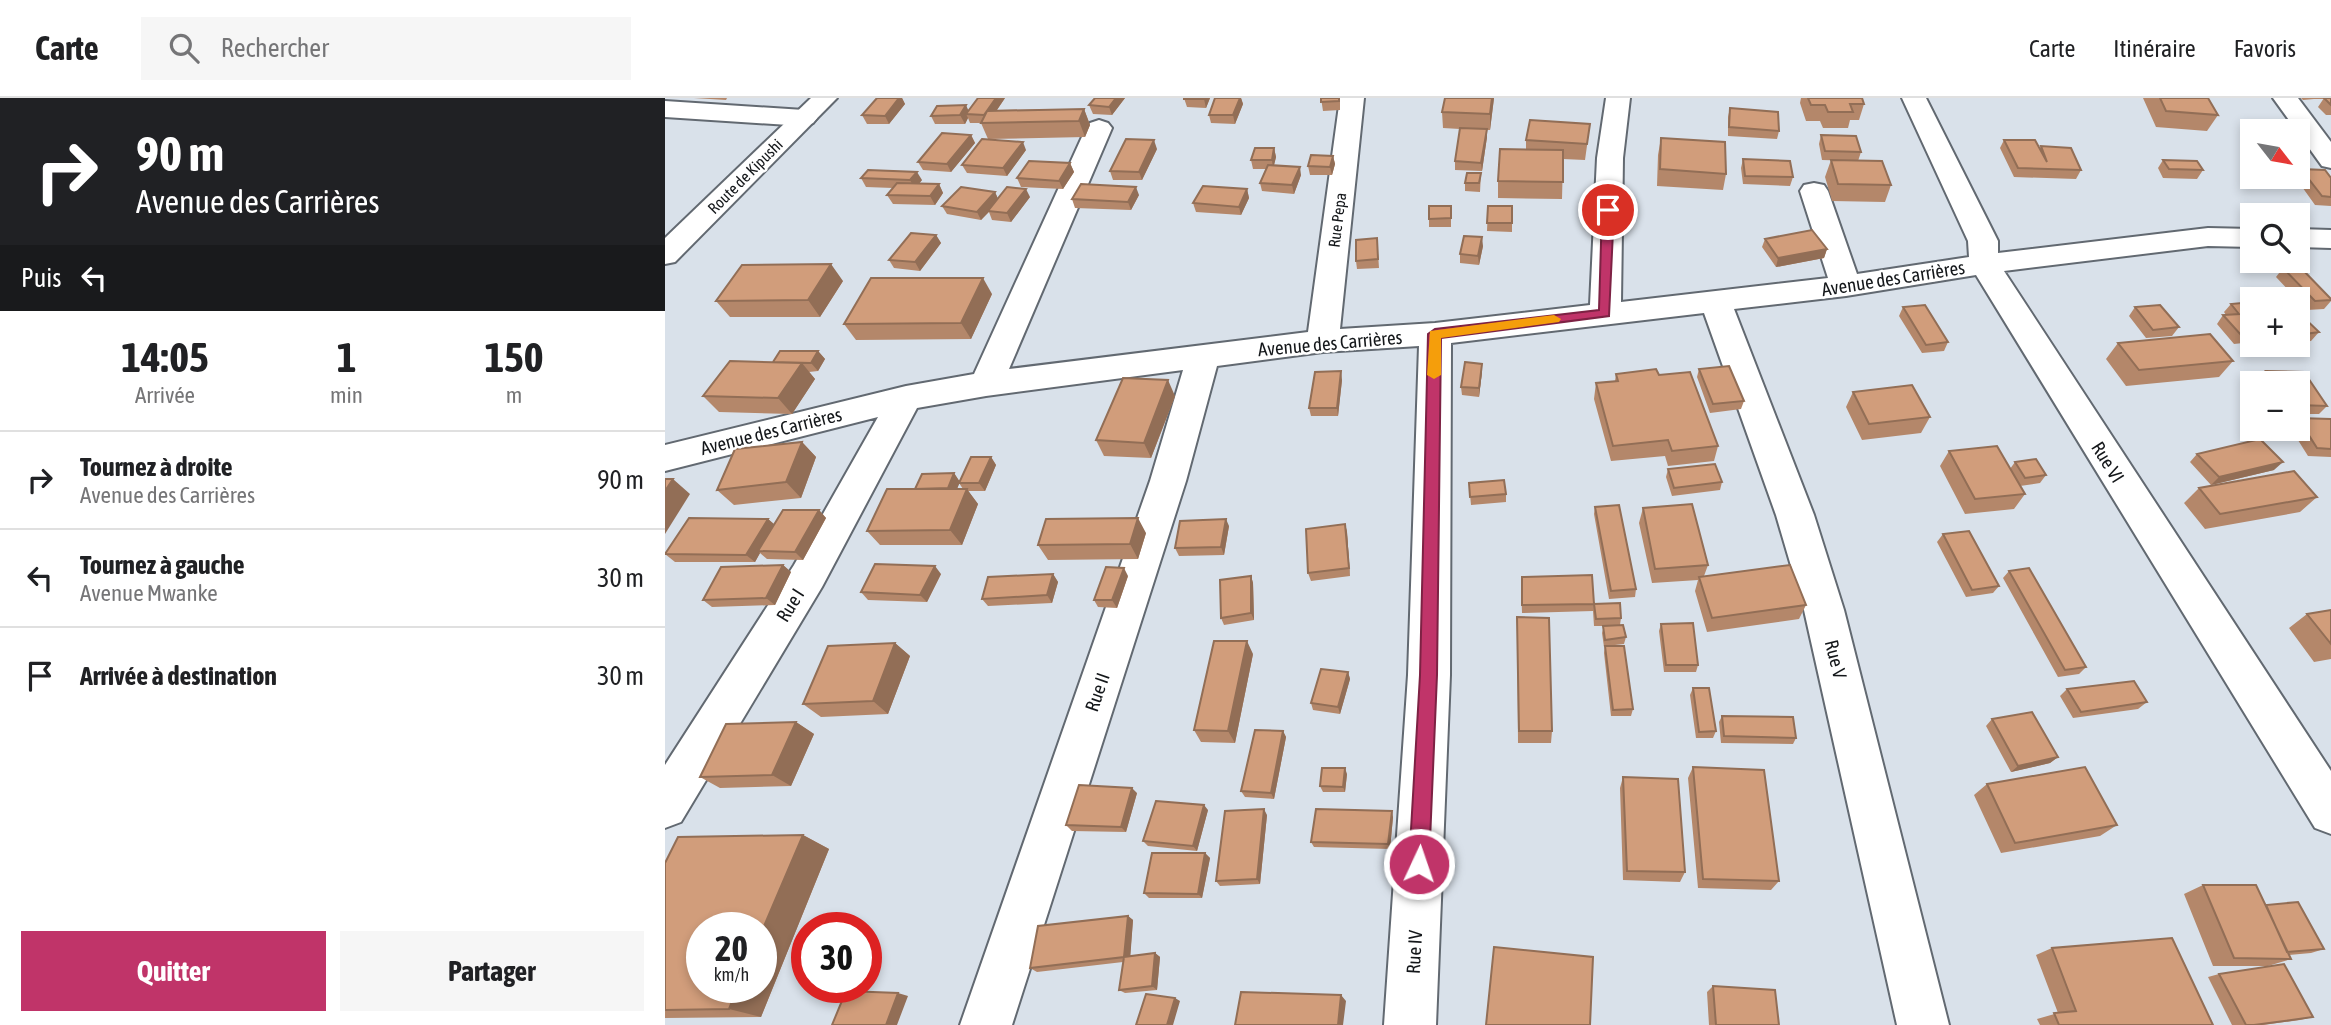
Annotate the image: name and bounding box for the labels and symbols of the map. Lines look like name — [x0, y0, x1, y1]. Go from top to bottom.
north arrow — [2240, 119, 2310, 189]
street label: Route de Kipushi — [704, 135, 787, 218]
pin — [1578, 180, 1638, 240]
street label: Rue Pepa — [1325, 192, 1350, 249]
street label: Avenue des Carrières — [1820, 256, 1966, 300]
street label: Avenue des Carrières — [1257, 326, 1403, 360]
street label: Avenue des Carrières — [698, 403, 844, 459]
street label: Rue VI — [2087, 437, 2129, 487]
street label: Rue I — [771, 584, 809, 626]
street label: Rue V — [1821, 637, 1852, 681]
street label: Rue II — [1080, 670, 1114, 714]
position arrow — [1382, 827, 1456, 901]
speed limit sign: 30 — [791, 912, 882, 1003]
street label: Rue IV — [1402, 929, 1426, 975]

